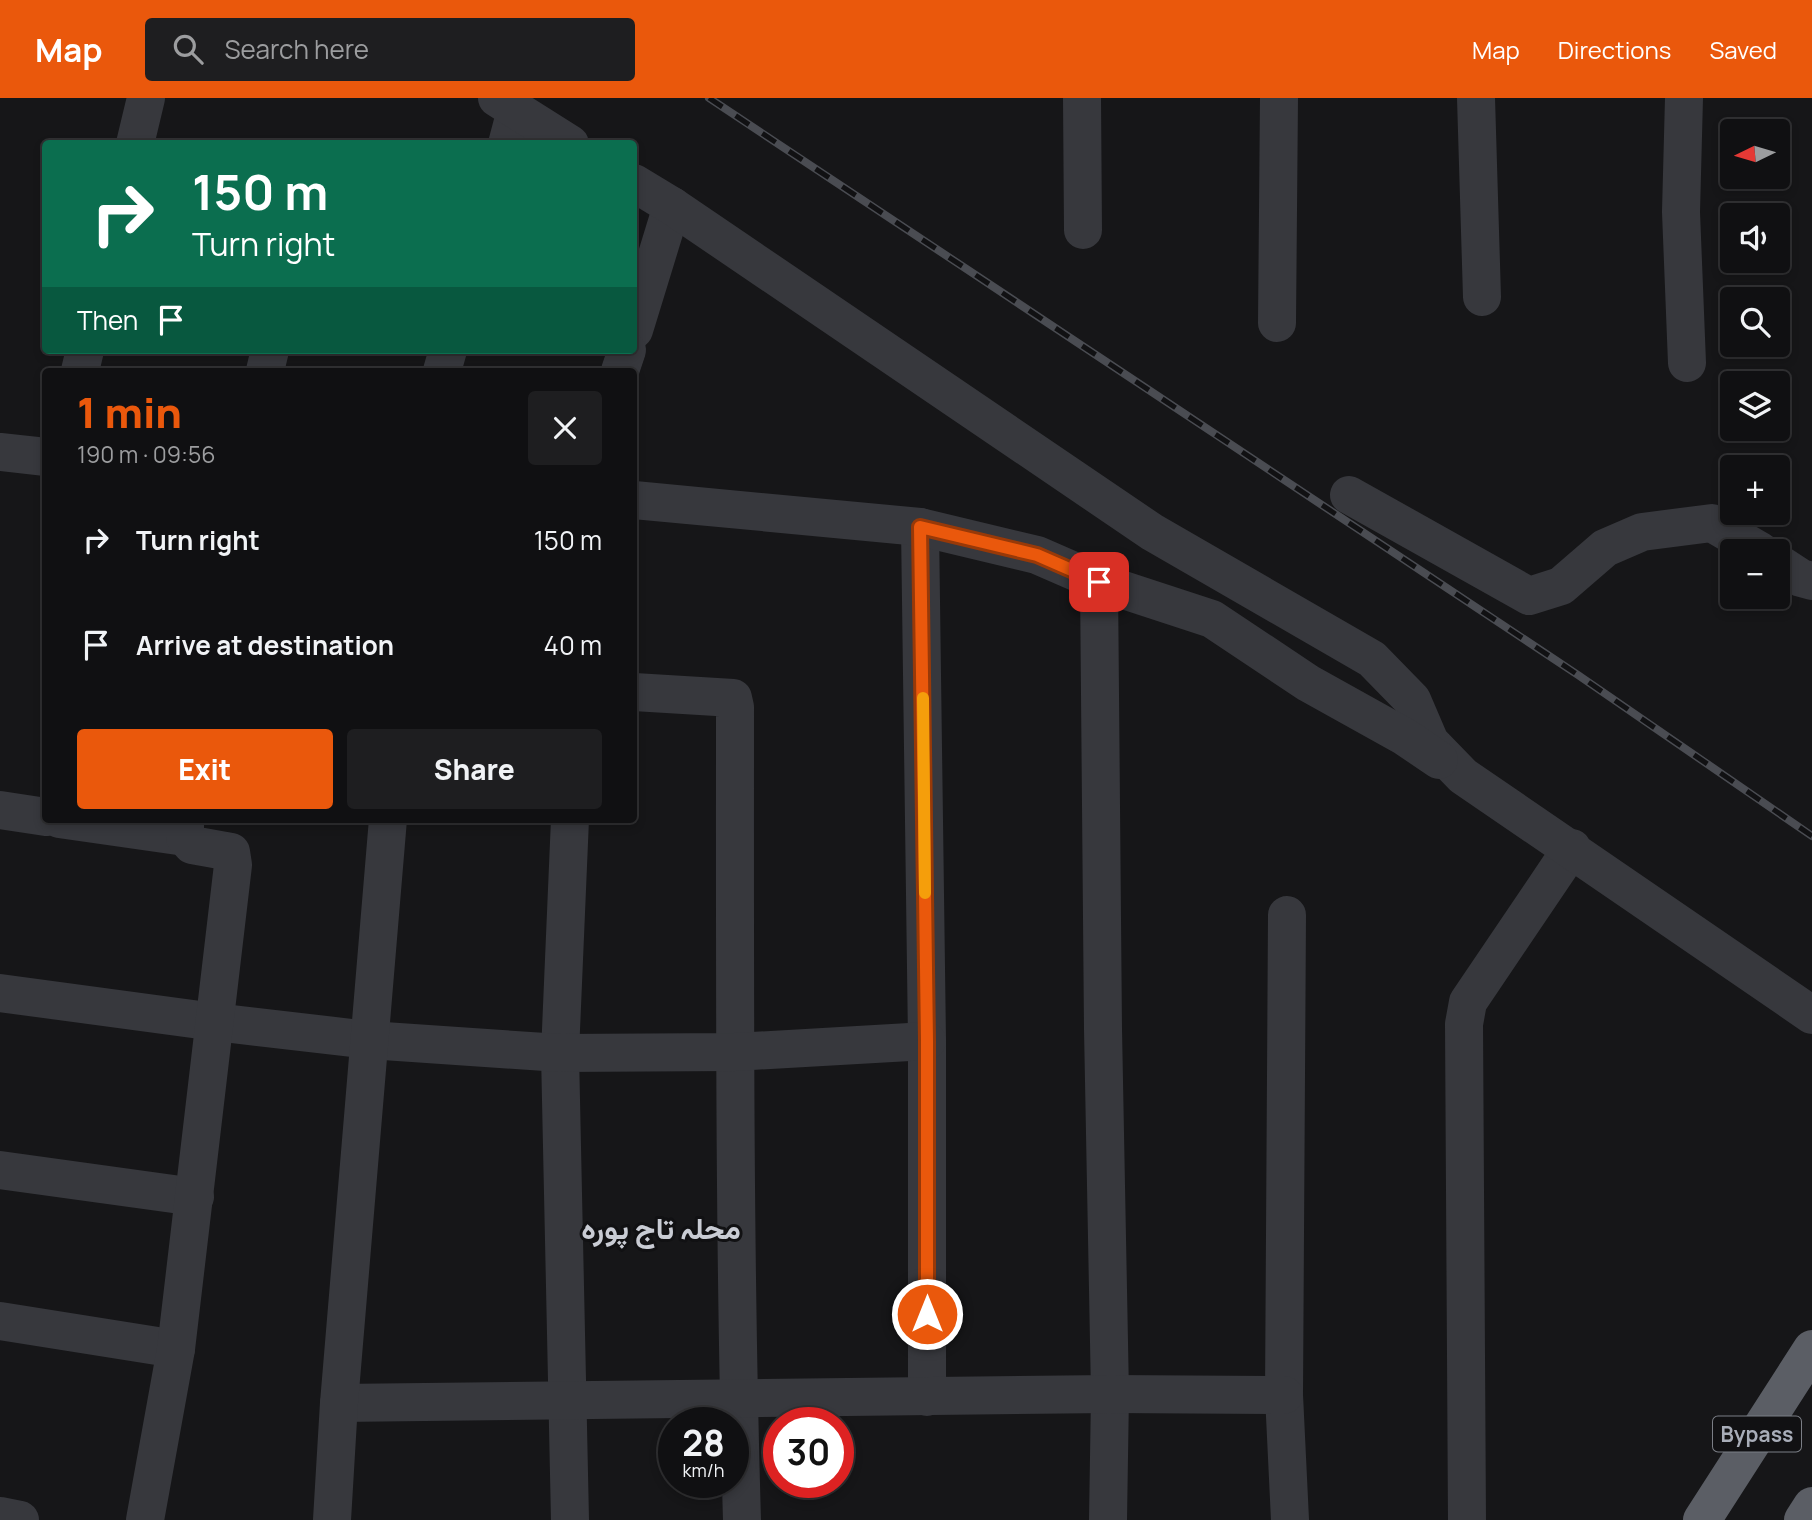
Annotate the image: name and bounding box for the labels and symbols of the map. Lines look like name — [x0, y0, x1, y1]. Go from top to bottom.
north arrow — [1720, 119, 1790, 189]
pin — [1069, 552, 1129, 612]
district label: محلہ تاج پورہ — [581, 1207, 741, 1249]
position arrow — [890, 1277, 964, 1351]
speed limit sign: 30 — [763, 1407, 854, 1498]
road number: Bypass — [1713, 1416, 1801, 1452]

